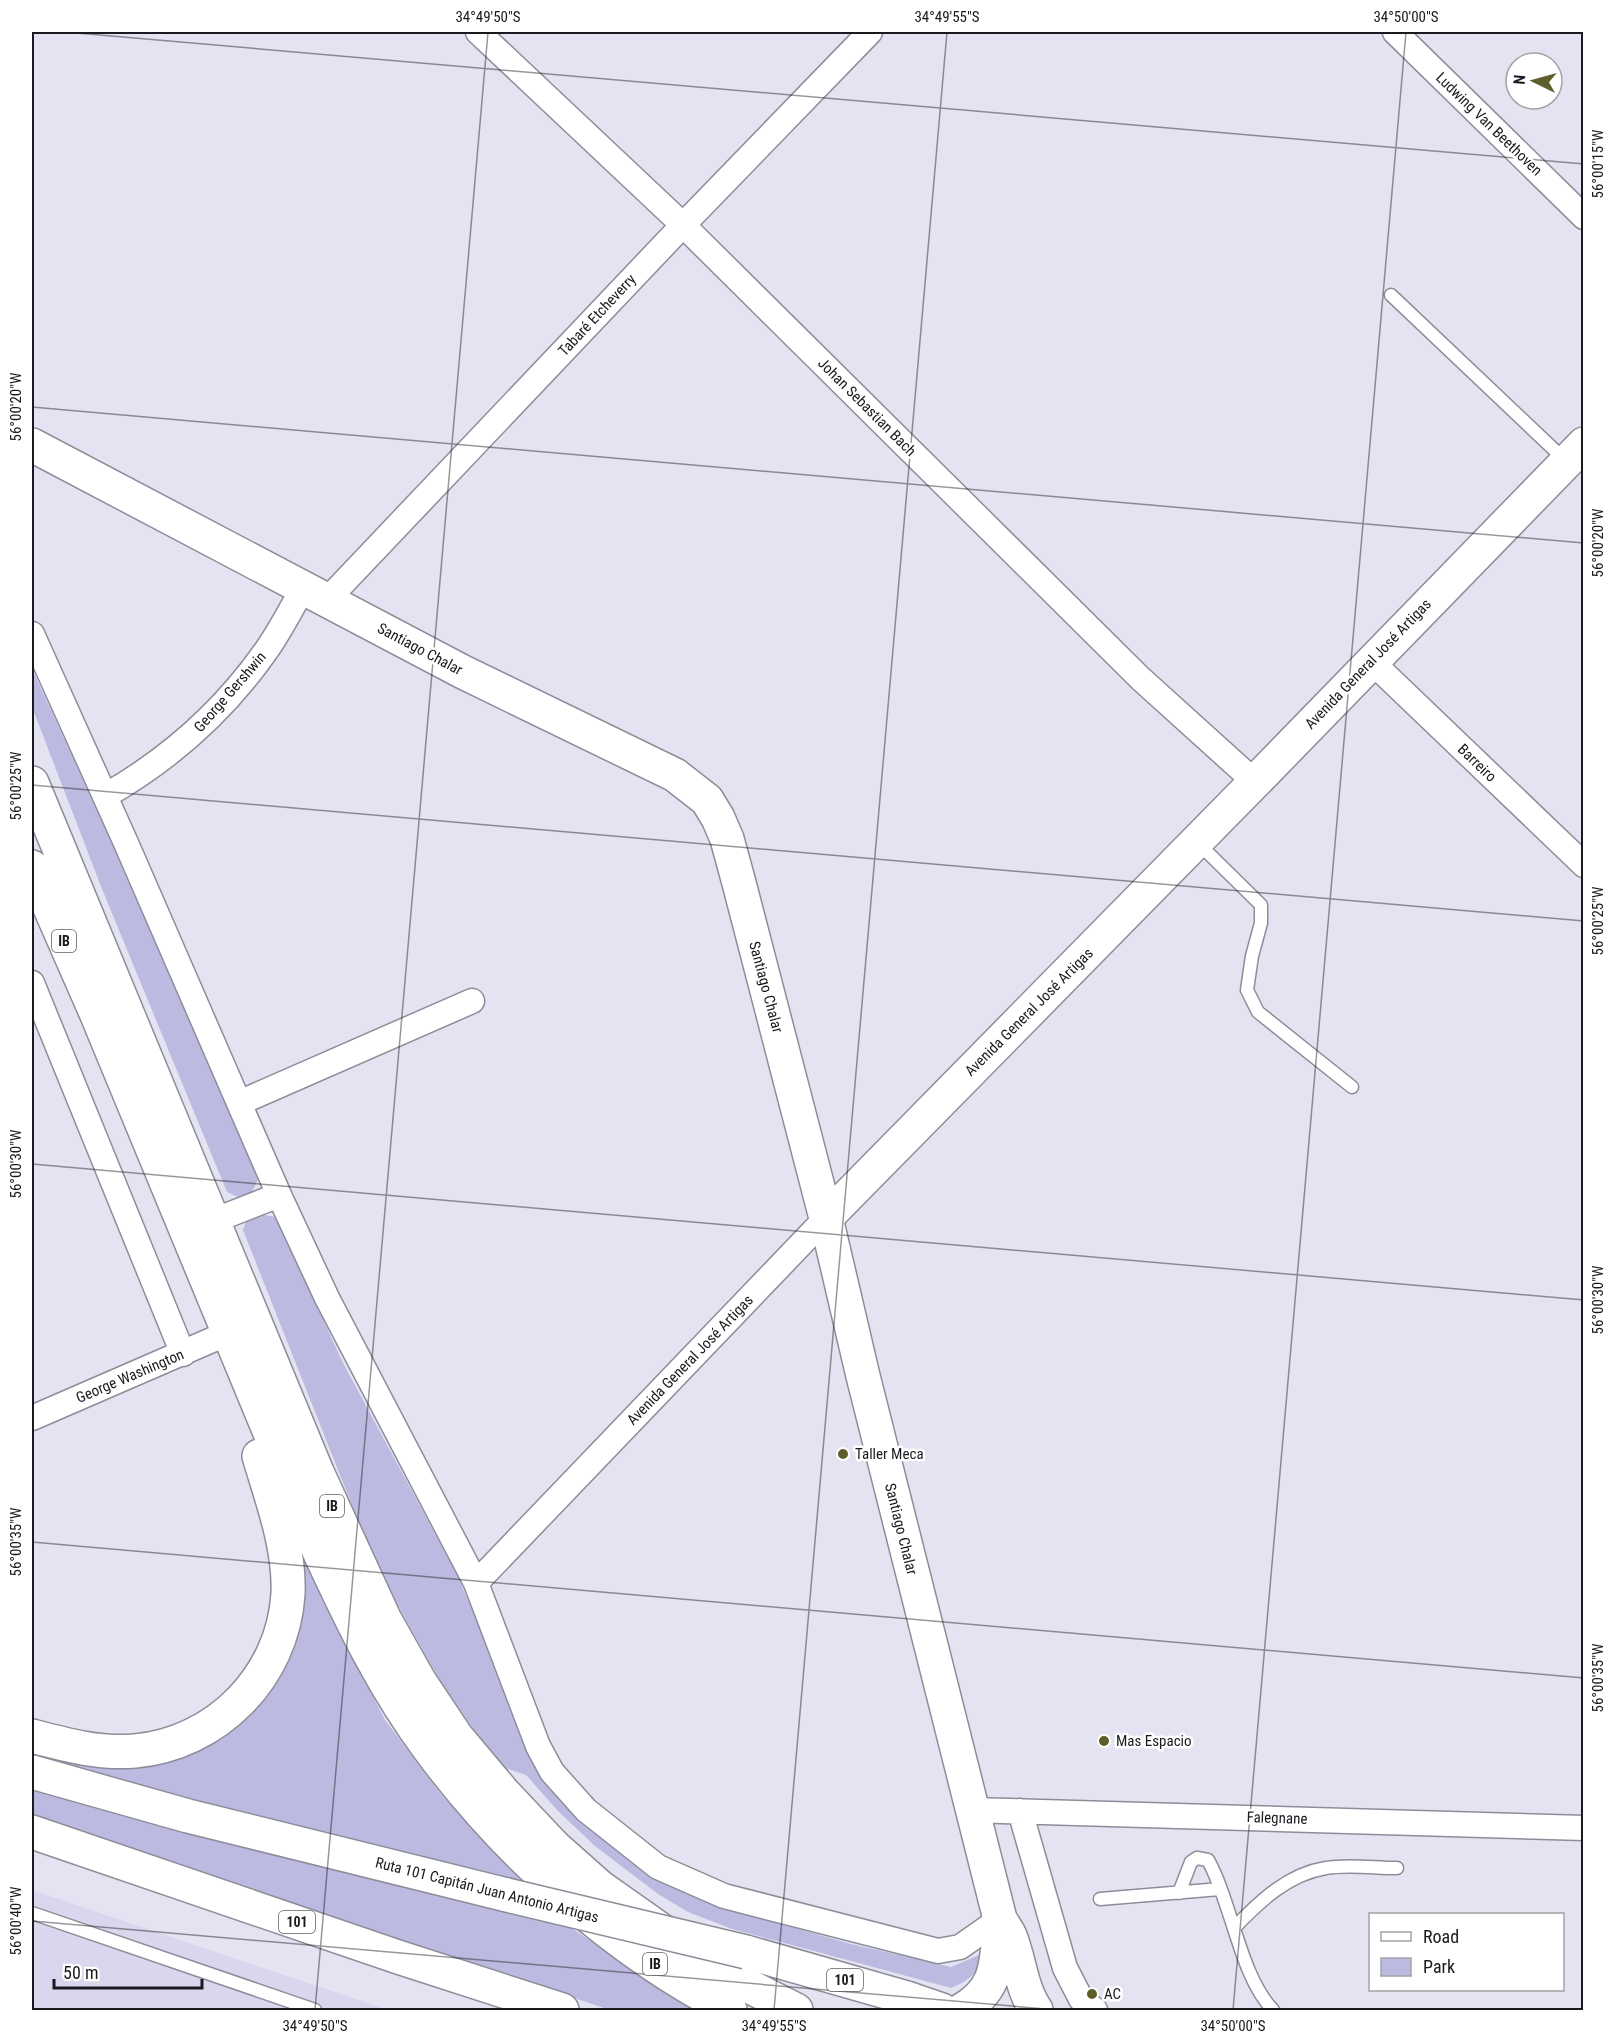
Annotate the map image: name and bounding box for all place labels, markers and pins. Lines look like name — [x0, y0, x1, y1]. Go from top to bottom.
place label: Taller Meca — [855, 1445, 924, 1463]
marker: Taller Meca — [836, 1447, 850, 1461]
place label: Mas Espacio — [1116, 1732, 1192, 1750]
marker: Mas Espacio — [1097, 1734, 1111, 1748]
place label: AC — [1104, 1985, 1121, 2003]
marker: AC — [1085, 1987, 1099, 2001]

